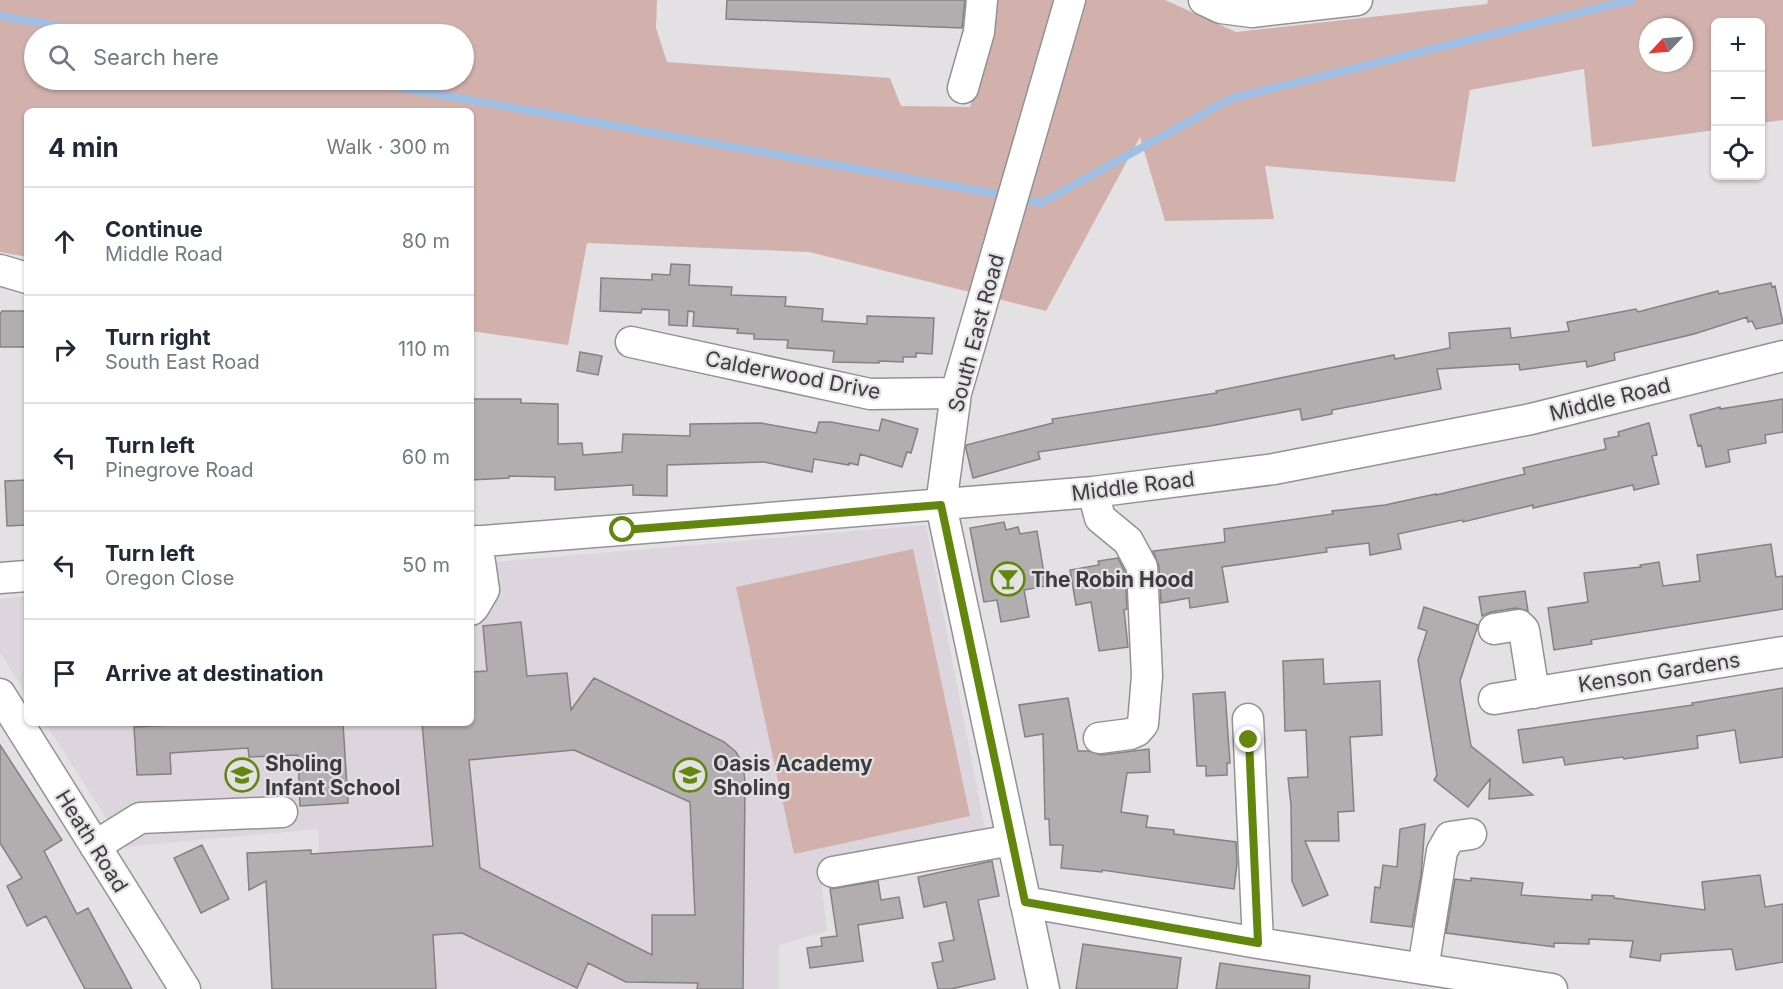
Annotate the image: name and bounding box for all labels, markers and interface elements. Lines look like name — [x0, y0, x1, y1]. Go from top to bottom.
north arrow — [1639, 18, 1693, 72]
map controls — [1711, 18, 1765, 180]
button: + — [1711, 18, 1765, 72]
search box — [24, 24, 474, 90]
icon: search — [45, 41, 78, 74]
text: Search here — [93, 44, 219, 70]
button: − — [1711, 72, 1765, 126]
button: locate — [1711, 126, 1765, 180]
text: 4 min — [48, 132, 119, 163]
text: Walk · 300 m — [327, 135, 450, 159]
text: Continue — [105, 216, 203, 242]
icon: ahead — [48, 225, 81, 258]
text: 80 m — [402, 229, 450, 253]
text: Middle Road — [105, 242, 223, 266]
street label: South East Road — [943, 251, 1009, 415]
text: Turn right — [105, 324, 211, 350]
icon: right — [48, 333, 81, 366]
text: 110 m — [398, 337, 450, 361]
street label: Calderwood Drive — [703, 346, 883, 404]
text: South East Road — [105, 350, 260, 374]
street label: Middle Road — [1547, 372, 1673, 426]
text: Turn left — [105, 432, 195, 458]
icon: left — [48, 441, 81, 474]
text: 60 m — [402, 445, 450, 469]
text: Pinegrove Road — [105, 458, 254, 482]
street label: Middle Road — [1070, 466, 1196, 506]
route start — [609, 516, 635, 542]
text: Turn left — [105, 540, 195, 566]
icon: left — [48, 549, 81, 582]
text: 50 m — [402, 553, 450, 577]
bar icon: The Robin Hood — [990, 561, 1026, 597]
text: Oregon Close — [105, 566, 235, 590]
place label: The Robin Hood — [1031, 567, 1194, 592]
street label: Kenson Gardens — [1576, 647, 1742, 697]
icon: arrive — [48, 657, 81, 690]
text: Arrive at destination — [105, 660, 324, 686]
route end — [1235, 726, 1261, 752]
place label: Sholing Infant School — [265, 751, 400, 800]
place label: Oasis Academy Sholing — [713, 751, 873, 800]
school or university icon: Sholing Infant School — [224, 757, 260, 793]
school or university icon: Oasis Academy Sholing — [672, 757, 708, 793]
street label: Heath Road — [51, 785, 133, 897]

